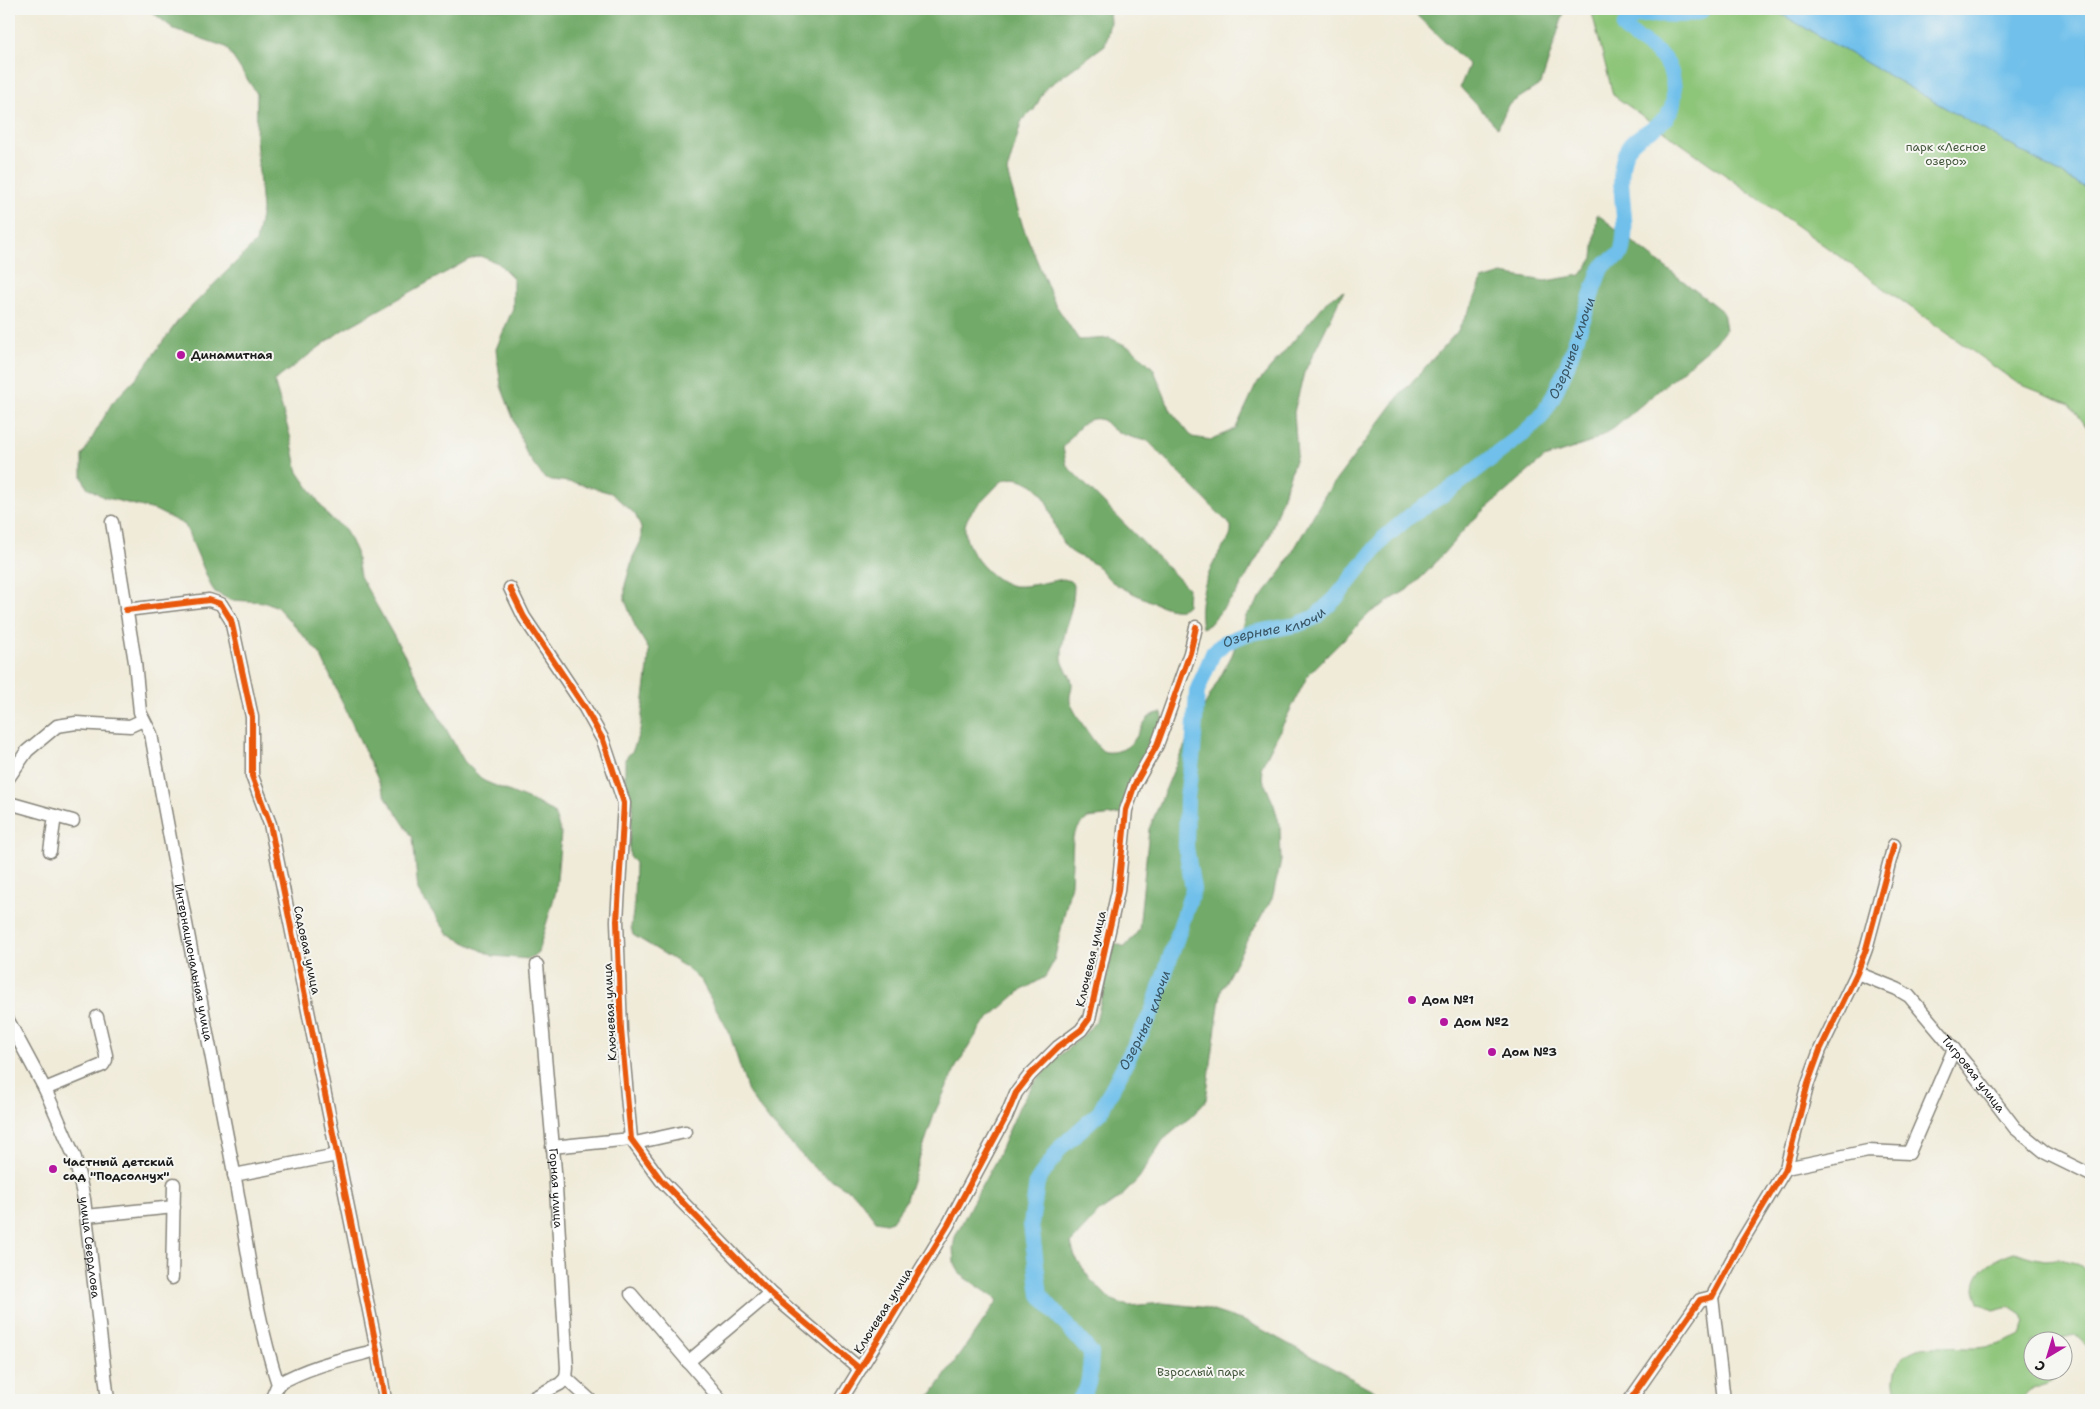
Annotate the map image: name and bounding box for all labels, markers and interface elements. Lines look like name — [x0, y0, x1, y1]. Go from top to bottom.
park label: парк «Лесное озеро» — [1906, 139, 1987, 169]
water label: Озерные ключи — [1544, 295, 1599, 402]
place label: Динамитная — [191, 347, 273, 363]
marker: Динамитная — [175, 349, 187, 361]
water label: Озерные ключи — [1220, 603, 1330, 652]
street label: Интернациональная улица — [171, 882, 217, 1043]
street label: Садовая улица — [290, 904, 324, 996]
street label: Ключевая улица — [1072, 909, 1110, 1009]
street label: Ключевая улица — [599, 962, 621, 1061]
water label: Озерные ключи — [1114, 968, 1174, 1073]
place label: Дом №1 — [1422, 992, 1474, 1008]
marker: Дом №1 — [1406, 994, 1418, 1006]
place label: Дом №2 — [1454, 1014, 1510, 1030]
marker: Дом №2 — [1438, 1016, 1450, 1028]
street label: Тигровая улица — [1938, 1032, 2009, 1116]
place label: Дом №3 — [1502, 1044, 1557, 1060]
marker: Дом №3 — [1486, 1046, 1498, 1058]
street label: Горная улица — [545, 1147, 567, 1229]
place label: Частный детский сад "Подсолнух" — [63, 1154, 175, 1184]
marker: Частный детский сад "Подсолнух" — [47, 1163, 59, 1175]
street label: улица Свердлова — [76, 1196, 104, 1300]
street label: Ключевая улица — [850, 1265, 916, 1357]
north arrow — [2022, 1332, 2072, 1382]
text: С — [2031, 1357, 2049, 1376]
park label: Взрослый парк — [1157, 1364, 1246, 1380]

